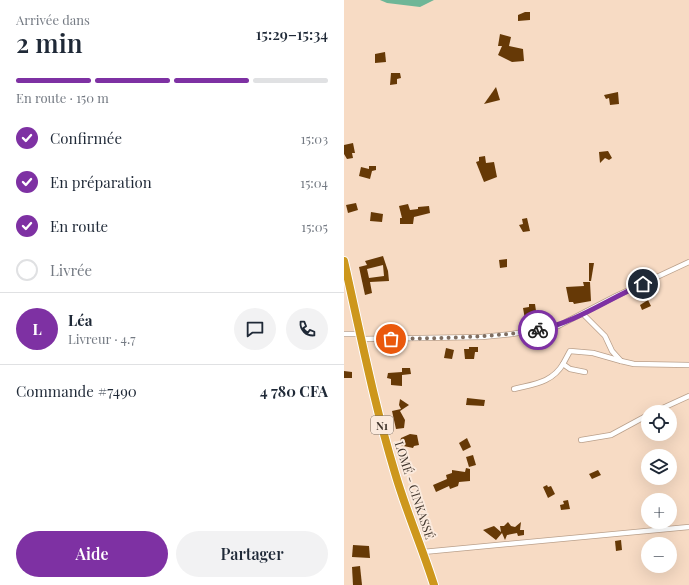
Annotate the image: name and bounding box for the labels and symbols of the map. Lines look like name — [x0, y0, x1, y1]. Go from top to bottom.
pin — [626, 267, 660, 301]
courier — [518, 310, 558, 350]
pin — [374, 322, 408, 356]
road number: N1 — [371, 416, 393, 434]
street label: LOMÉ - CINKASSÉ — [392, 439, 438, 541]

